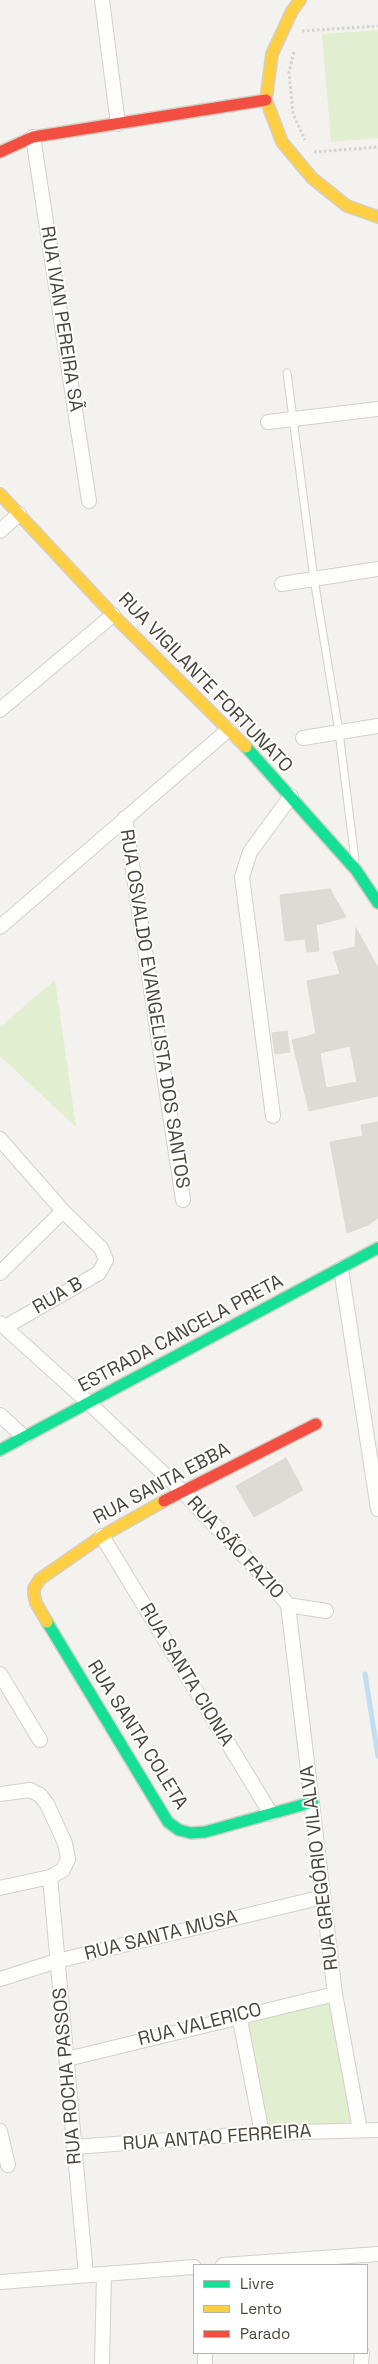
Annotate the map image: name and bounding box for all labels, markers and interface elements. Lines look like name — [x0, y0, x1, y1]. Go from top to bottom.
street label: RUA IVAN PEREIRA SÃ — [35, 224, 87, 414]
street label: RUA VIGILANTE FORTUNATO — [113, 588, 297, 778]
street label: RUA OSVALDO EVANGELISTA DOS SANTOS — [114, 828, 194, 1190]
street label: ESTRADA CANCELA PRETA — [75, 1270, 287, 1398]
street label: RUA B — [29, 1273, 87, 1319]
street label: RUA SANTA EBBA — [90, 1438, 234, 1530]
street label: RUA SÃO FAZIO — [182, 1492, 288, 1604]
street label: RUA SANTA CIONIA — [134, 1599, 238, 1751]
street label: RUA SANTA COLETA — [82, 1656, 192, 1814]
street label: RUA GREGÓRIO VILALVA — [296, 1764, 344, 1972]
street label: RUA SANTA MUSA — [82, 1906, 240, 1966]
street label: RUA ROCHA PASSOS — [49, 1987, 87, 2165]
street label: RUA VALERICO — [136, 1999, 264, 2051]
street label: RUA ANTAO FERREIRA — [122, 2120, 312, 2156]
legend — [193, 2264, 368, 2354]
text: Livre — [240, 2274, 274, 2293]
text: Lento — [240, 2299, 282, 2318]
text: Parado — [240, 2324, 290, 2343]

